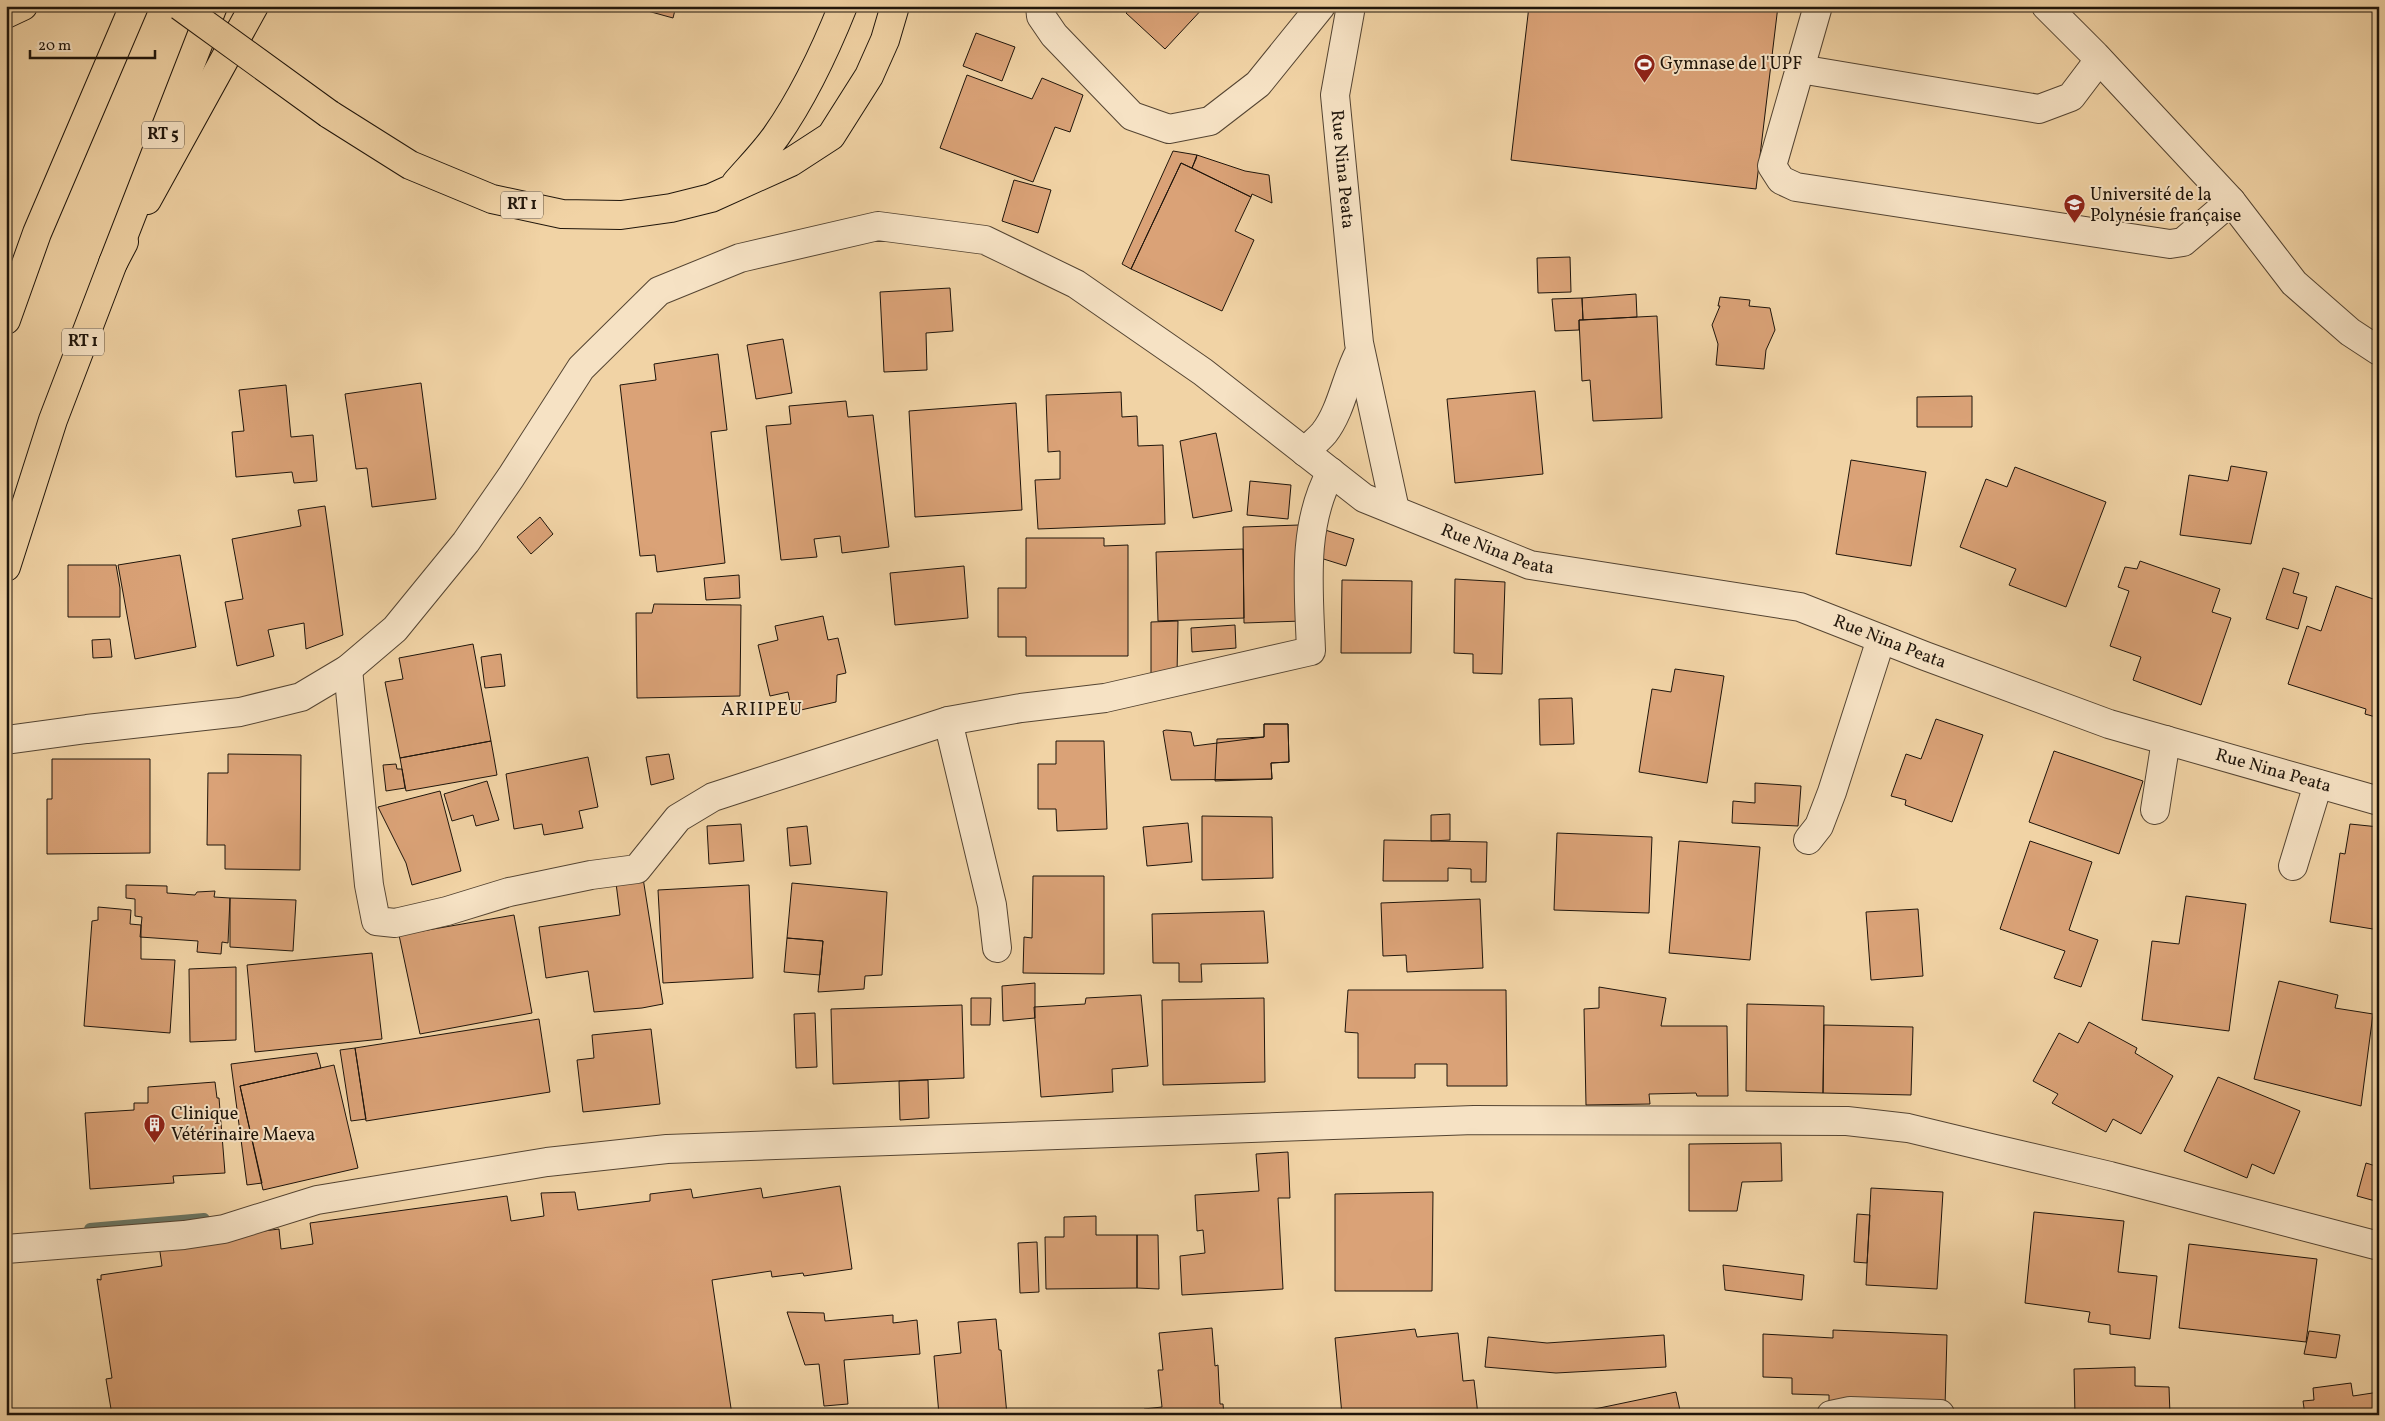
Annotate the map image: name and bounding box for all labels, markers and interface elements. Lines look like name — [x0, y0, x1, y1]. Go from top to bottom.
scale bar — [30, 28, 155, 60]
text: 20 m — [38, 36, 71, 57]
sports icon: Gymnase de l'UPF — [1632, 52, 1656, 83]
place label: Gymnase de l'UPF — [1660, 52, 1802, 77]
street label: Rue Nina Peata — [1324, 109, 1360, 230]
road number: RT 5 — [142, 122, 184, 148]
place label: Université de la Polynésie française — [2090, 183, 2241, 229]
road number: RT 1 — [501, 192, 543, 218]
school or university icon: Université de la Polynésie française — [2062, 193, 2086, 224]
road number: RT 1 — [62, 328, 104, 356]
street label: Rue Nina Peata — [1437, 518, 1556, 581]
street label: Rue Nina Peata — [1829, 609, 1950, 675]
district label: ARIIPEU — [721, 697, 803, 723]
street label: Rue Nina Peata — [2212, 742, 2334, 799]
place label: Clinique Vétérinaire Maeva — [171, 1102, 315, 1148]
building icon: Clinique Vétérinaire Maeva — [143, 1112, 167, 1143]

